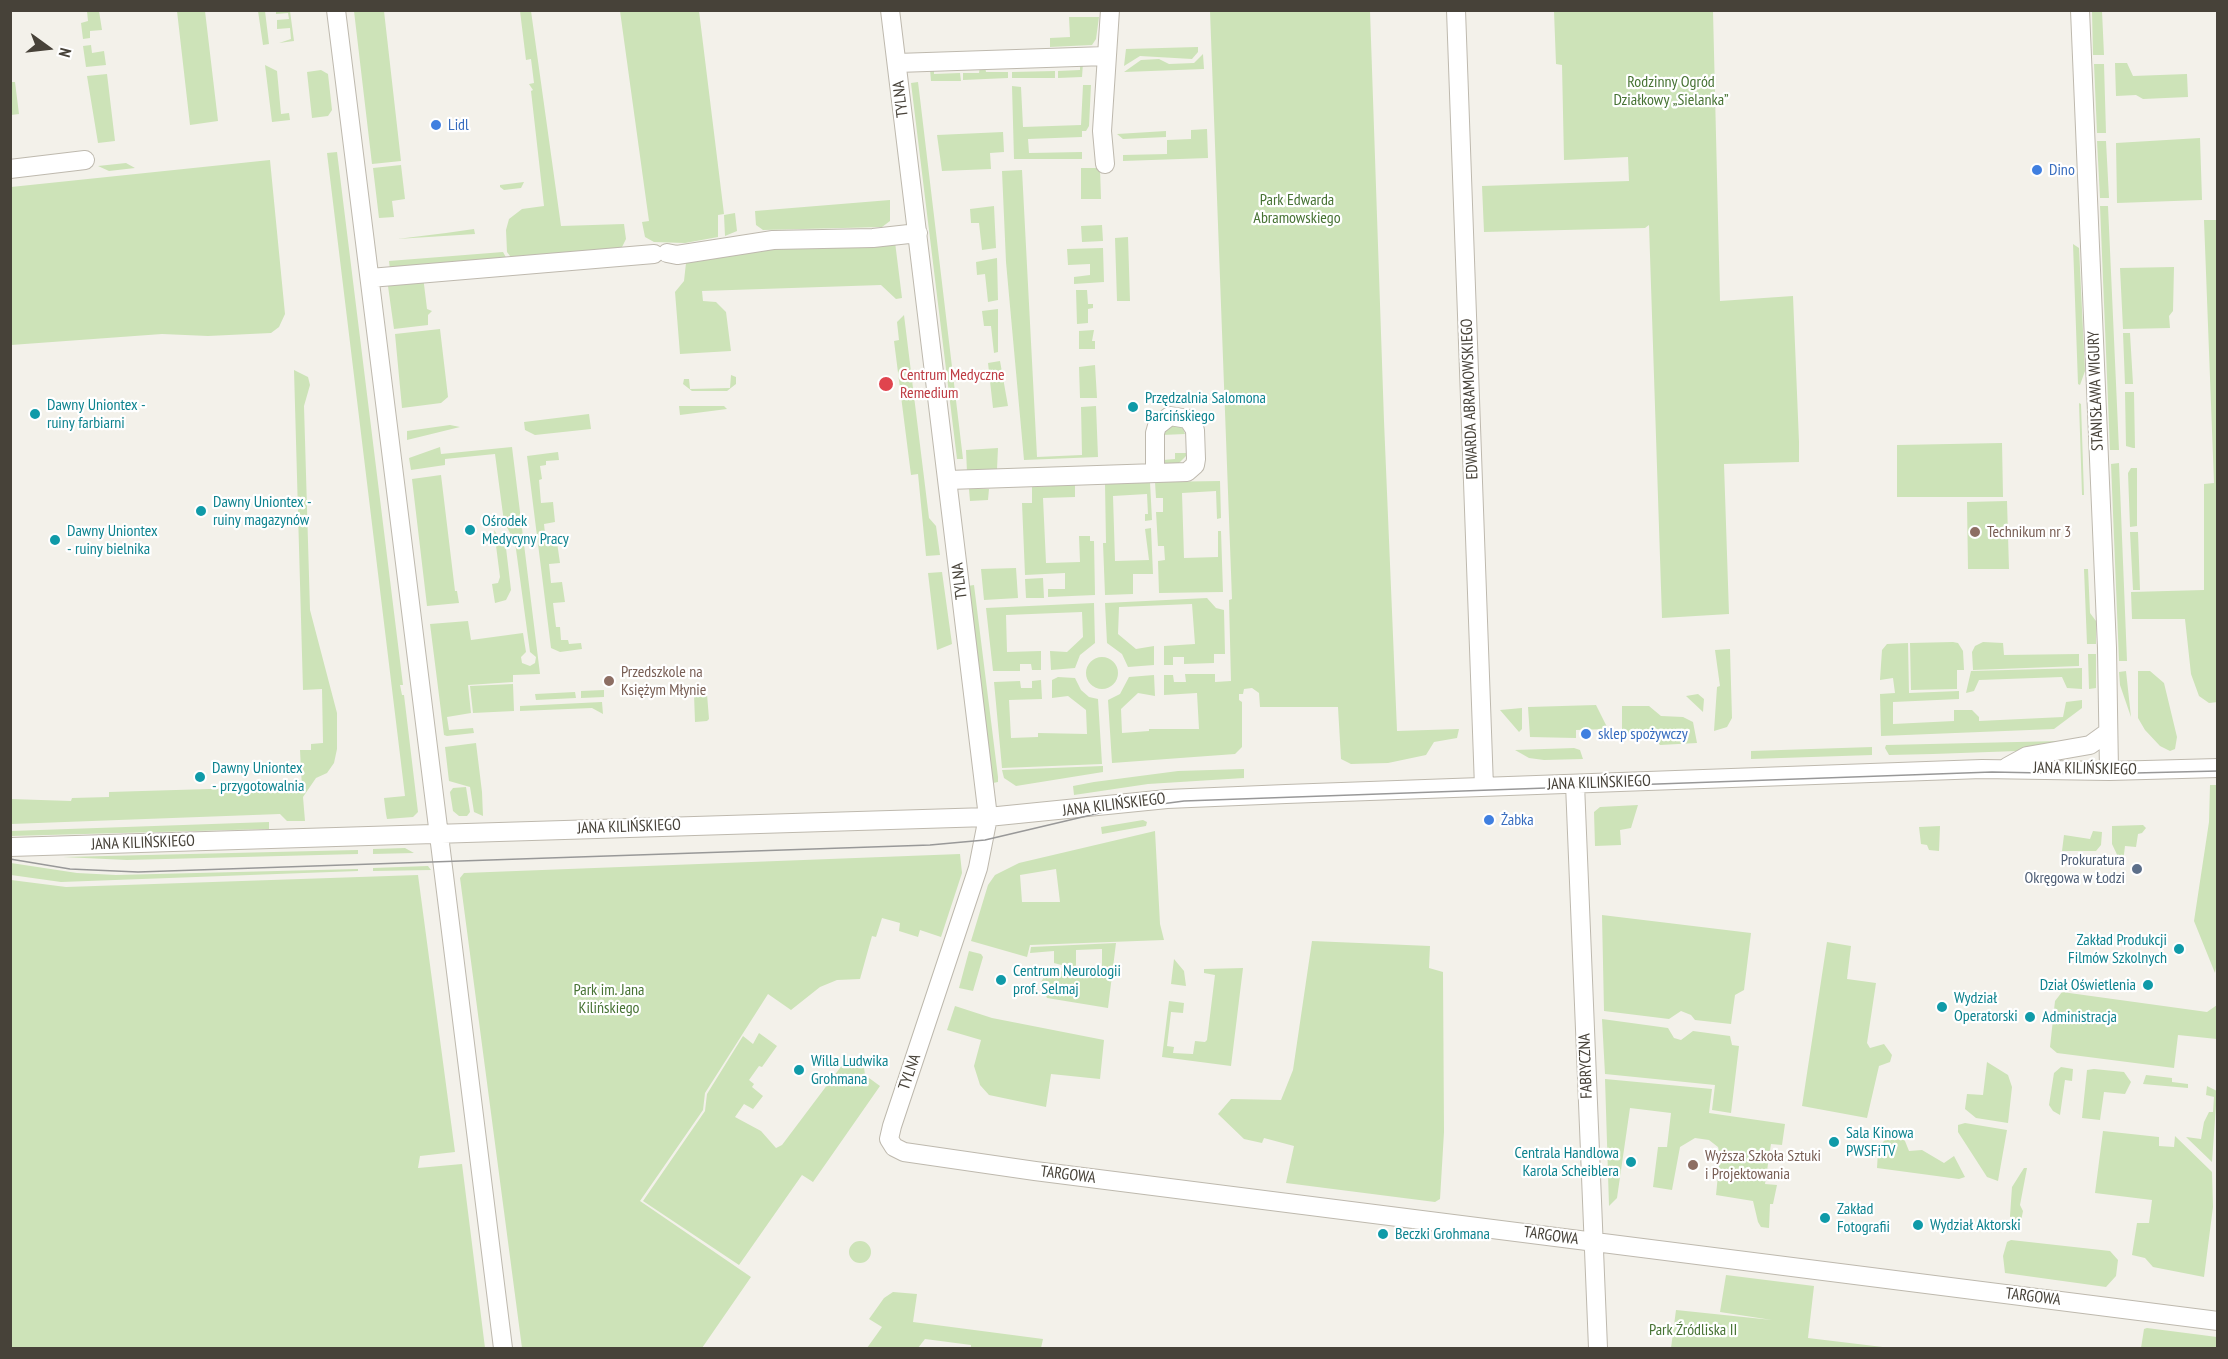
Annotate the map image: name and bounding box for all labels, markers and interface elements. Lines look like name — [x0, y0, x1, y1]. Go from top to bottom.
north arrow — [18, 18, 78, 78]
text: N — [55, 46, 76, 59]
park label: Rodzinny Ogród Działkowy „Sielanka” — [1613, 72, 1729, 110]
street label: TYLNA — [889, 80, 913, 118]
place label: Lidl — [448, 115, 469, 135]
marker: Lidl — [429, 118, 443, 132]
place label: Dino — [2049, 160, 2075, 180]
marker: Dino — [2030, 163, 2044, 177]
park label: Park Edwarda Abramowskiego — [1253, 190, 1341, 228]
street label: EDWARDA ABRAMOWSKIEGO — [1458, 318, 1482, 480]
street label: STANISŁAWA WIGURY — [2084, 331, 2108, 451]
place label: Centrum Medyczne Remedium — [900, 365, 1005, 403]
marker: Centrum Medyczne Remedium — [877, 375, 895, 393]
place label: Przędzalnia Salomona Barcińskiego — [1145, 388, 1266, 426]
place label: Dawny Uniontex - ruiny farbiarni — [47, 395, 146, 433]
marker: Przędzalnia Salomona Barcińskiego — [1126, 400, 1140, 414]
marker: Dawny Uniontex - ruiny farbiarni — [28, 407, 42, 421]
place label: Dawny Uniontex - ruiny magazynów — [213, 492, 312, 530]
marker: Dawny Uniontex - ruiny magazynów — [194, 504, 208, 518]
place label: Ośrodek Medycyny Pracy — [482, 511, 569, 549]
place label: Dawny Uniontex - ruiny bielnika — [67, 521, 158, 559]
place label: Technikum nr 3 — [1987, 522, 2071, 542]
marker: Ośrodek Medycyny Pracy — [463, 523, 477, 537]
marker: Technikum nr 3 — [1968, 525, 1982, 539]
marker: Dawny Uniontex - ruiny bielnika — [48, 533, 62, 547]
street label: TYLNA — [948, 562, 972, 600]
place label: Przedszkole na Księżym Młynie — [621, 662, 706, 700]
marker: Przedszkole na Księżym Młynie — [602, 674, 616, 688]
place label: sklep spożywczy — [1598, 724, 1688, 744]
marker: sklep spożywczy — [1579, 727, 1593, 741]
place label: Dawny Uniontex - przygotowalnia — [212, 758, 304, 796]
street label: JANA KILIŃSKIEGO — [2033, 758, 2137, 780]
marker: Dawny Uniontex - przygotowalnia — [193, 770, 207, 784]
street label: JANA KILIŃSKIEGO — [1547, 772, 1651, 794]
street label: JANA KILIŃSKIEGO — [1061, 789, 1167, 821]
place label: Żabka — [1501, 810, 1534, 830]
marker: Żabka — [1482, 813, 1496, 827]
street label: JANA KILIŃSKIEGO — [577, 816, 681, 838]
street label: JANA KILIŃSKIEGO — [91, 832, 195, 854]
place label: Prokuratura Okręgowa w Łodzi — [2024, 850, 2125, 888]
marker: Prokuratura Okręgowa w Łodzi — [2130, 862, 2144, 876]
place label: Zakład Produkcji Filmów Szkolnych — [2068, 930, 2167, 968]
marker: Zakład Produkcji Filmów Szkolnych — [2172, 942, 2186, 956]
place label: Centrum Neurologii prof. Selmaj — [1013, 961, 1121, 999]
marker: Centrum Neurologii prof. Selmaj — [994, 973, 1008, 987]
place label: Dział Oświetlenia — [2040, 975, 2136, 995]
marker: Dział Oświetlenia — [2141, 978, 2155, 992]
park label: Park im. Jana Kilińskiego — [574, 980, 644, 1018]
place label: Wydział Operatorski — [1954, 988, 2018, 1026]
marker: Wydział Operatorski — [1935, 1000, 1949, 1014]
place label: Administracja — [2042, 1007, 2117, 1027]
marker: Administracja — [2023, 1010, 2037, 1024]
street label: FABRYCZNA — [1575, 1033, 1597, 1099]
place label: Willa Ludwika Grohmana — [811, 1051, 888, 1089]
street label: TYLNA — [895, 1051, 925, 1093]
marker: Willa Ludwika Grohmana — [792, 1063, 806, 1077]
place label: Sala Kinowa PWSFiTV — [1846, 1123, 1914, 1161]
marker: Sala Kinowa PWSFiTV — [1827, 1135, 1841, 1149]
place label: Centrala Handlowa Karola Scheiblera — [1515, 1143, 1619, 1181]
place label: Wyższa Szkoła Sztuki i Projektowania — [1705, 1146, 1821, 1184]
marker: Centrala Handlowa Karola Scheiblera — [1624, 1155, 1638, 1169]
marker: Wyższa Szkoła Sztuki i Projektowania — [1686, 1158, 1700, 1172]
street label: TARGOWA — [1039, 1162, 1097, 1188]
place label: Zakład Fotografii — [1837, 1199, 1890, 1237]
marker: Zakład Fotografii — [1818, 1211, 1832, 1225]
place label: Wydział Aktorski — [1930, 1215, 2021, 1235]
marker: Wydział Aktorski — [1911, 1218, 1925, 1232]
street label: TARGOWA — [1522, 1223, 1580, 1249]
place label: Beczki Grohmana — [1395, 1224, 1490, 1244]
marker: Beczki Grohmana — [1376, 1227, 1390, 1241]
street label: TARGOWA — [2004, 1284, 2062, 1310]
park label: Park Źródliska II — [1649, 1320, 1737, 1340]

